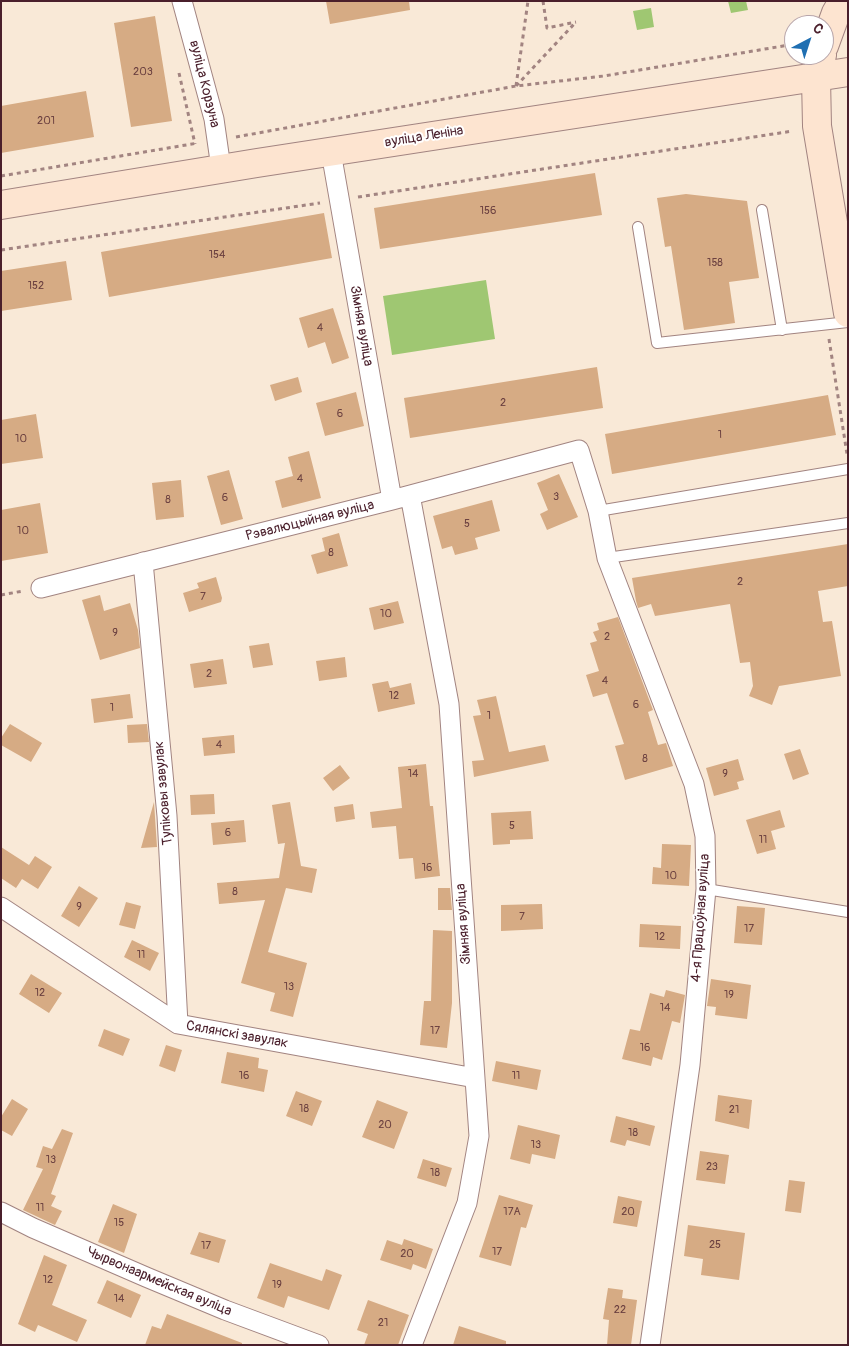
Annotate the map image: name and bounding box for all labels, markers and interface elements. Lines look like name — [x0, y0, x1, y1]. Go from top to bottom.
north arrow — [784, 15, 834, 65]
text: С — [810, 20, 827, 38]
street label: вуліца Корзуна — [185, 39, 223, 129]
house number: 203 — [133, 65, 153, 79]
house number: 201 — [37, 114, 55, 128]
street label: вуліца Леніна — [384, 122, 464, 152]
house number: 156 — [480, 204, 496, 218]
house number: 154 — [209, 248, 225, 262]
house number: 158 — [707, 256, 723, 270]
house number: 152 — [28, 279, 44, 293]
street label: Зімняя вуліца — [346, 285, 376, 367]
house number: 4 — [317, 321, 323, 335]
house number: 2 — [500, 396, 506, 410]
house number: 6 — [337, 407, 343, 421]
house number: 1 — [718, 428, 722, 442]
house number: 10 — [15, 432, 27, 446]
house number: 4 — [297, 472, 303, 486]
house number: 3 — [553, 490, 559, 504]
house number: 6 — [222, 491, 228, 505]
house number: 8 — [165, 493, 171, 507]
street label: Рэвалюцыйная вуліца — [244, 497, 376, 545]
house number: 5 — [464, 517, 470, 531]
house number: 10 — [17, 524, 29, 538]
house number: 8 — [328, 546, 334, 560]
house number: 2 — [737, 575, 743, 589]
house number: 7 — [200, 590, 206, 604]
house number: 10 — [380, 607, 392, 621]
house number: 9 — [112, 626, 118, 640]
house number: 2 — [604, 630, 610, 644]
house number: 2 — [206, 667, 212, 681]
house number: 4 — [602, 674, 608, 688]
house number: 12 — [389, 689, 399, 703]
house number: 6 — [633, 698, 639, 712]
house number: 1 — [110, 701, 114, 715]
house number: 1 — [487, 709, 491, 723]
house number: 4 — [216, 738, 222, 752]
street label: Тупіковы завулак — [151, 740, 177, 846]
house number: 8 — [642, 752, 648, 766]
house number: 14 — [408, 767, 418, 781]
house number: 9 — [722, 767, 728, 781]
house number: 5 — [509, 819, 515, 833]
house number: 6 — [225, 826, 231, 840]
house number: 11 — [759, 833, 767, 847]
street label: 4-я Працоўная вуліца — [688, 853, 714, 983]
house number: 16 — [422, 861, 432, 875]
house number: 10 — [665, 869, 677, 883]
street label: Зімняя вуліца — [453, 883, 475, 965]
house number: 8 — [232, 885, 238, 899]
house number: 9 — [76, 900, 82, 914]
house number: 7 — [519, 910, 525, 924]
house number: 17 — [744, 922, 754, 936]
house number: 12 — [655, 930, 665, 944]
house number: 11 — [137, 948, 145, 962]
house number: 13 — [284, 980, 294, 994]
house number: 12 — [35, 986, 45, 1000]
house number: 19 — [724, 988, 734, 1002]
house number: 14 — [660, 1001, 670, 1015]
street label: Сялянскі завулак — [185, 1018, 289, 1052]
house number: 17 — [430, 1024, 440, 1038]
house number: 16 — [640, 1041, 650, 1055]
house number: 16 — [239, 1069, 249, 1083]
house number: 11 — [512, 1069, 520, 1083]
house number: 18 — [299, 1102, 309, 1116]
house number: 21 — [729, 1103, 739, 1117]
house number: 20 — [378, 1118, 392, 1132]
house number: 18 — [628, 1126, 638, 1140]
house number: 13 — [531, 1138, 541, 1152]
house number: 13 — [46, 1153, 56, 1167]
house number: 23 — [706, 1160, 718, 1174]
house number: 18 — [430, 1166, 440, 1180]
house number: 11 — [36, 1201, 44, 1215]
house number: 17А — [503, 1205, 521, 1219]
house number: 20 — [621, 1205, 635, 1219]
house number: 15 — [114, 1216, 124, 1230]
house number: 25 — [709, 1238, 721, 1252]
house number: 17 — [201, 1239, 211, 1253]
street label: Чырвонаармейская вуліца — [84, 1244, 234, 1320]
house number: 17 — [492, 1245, 502, 1259]
house number: 20 — [400, 1247, 414, 1261]
house number: 12 — [43, 1273, 53, 1287]
house number: 19 — [272, 1278, 282, 1292]
house number: 14 — [114, 1292, 124, 1306]
house number: 22 — [614, 1303, 626, 1317]
house number: 21 — [378, 1316, 388, 1330]

